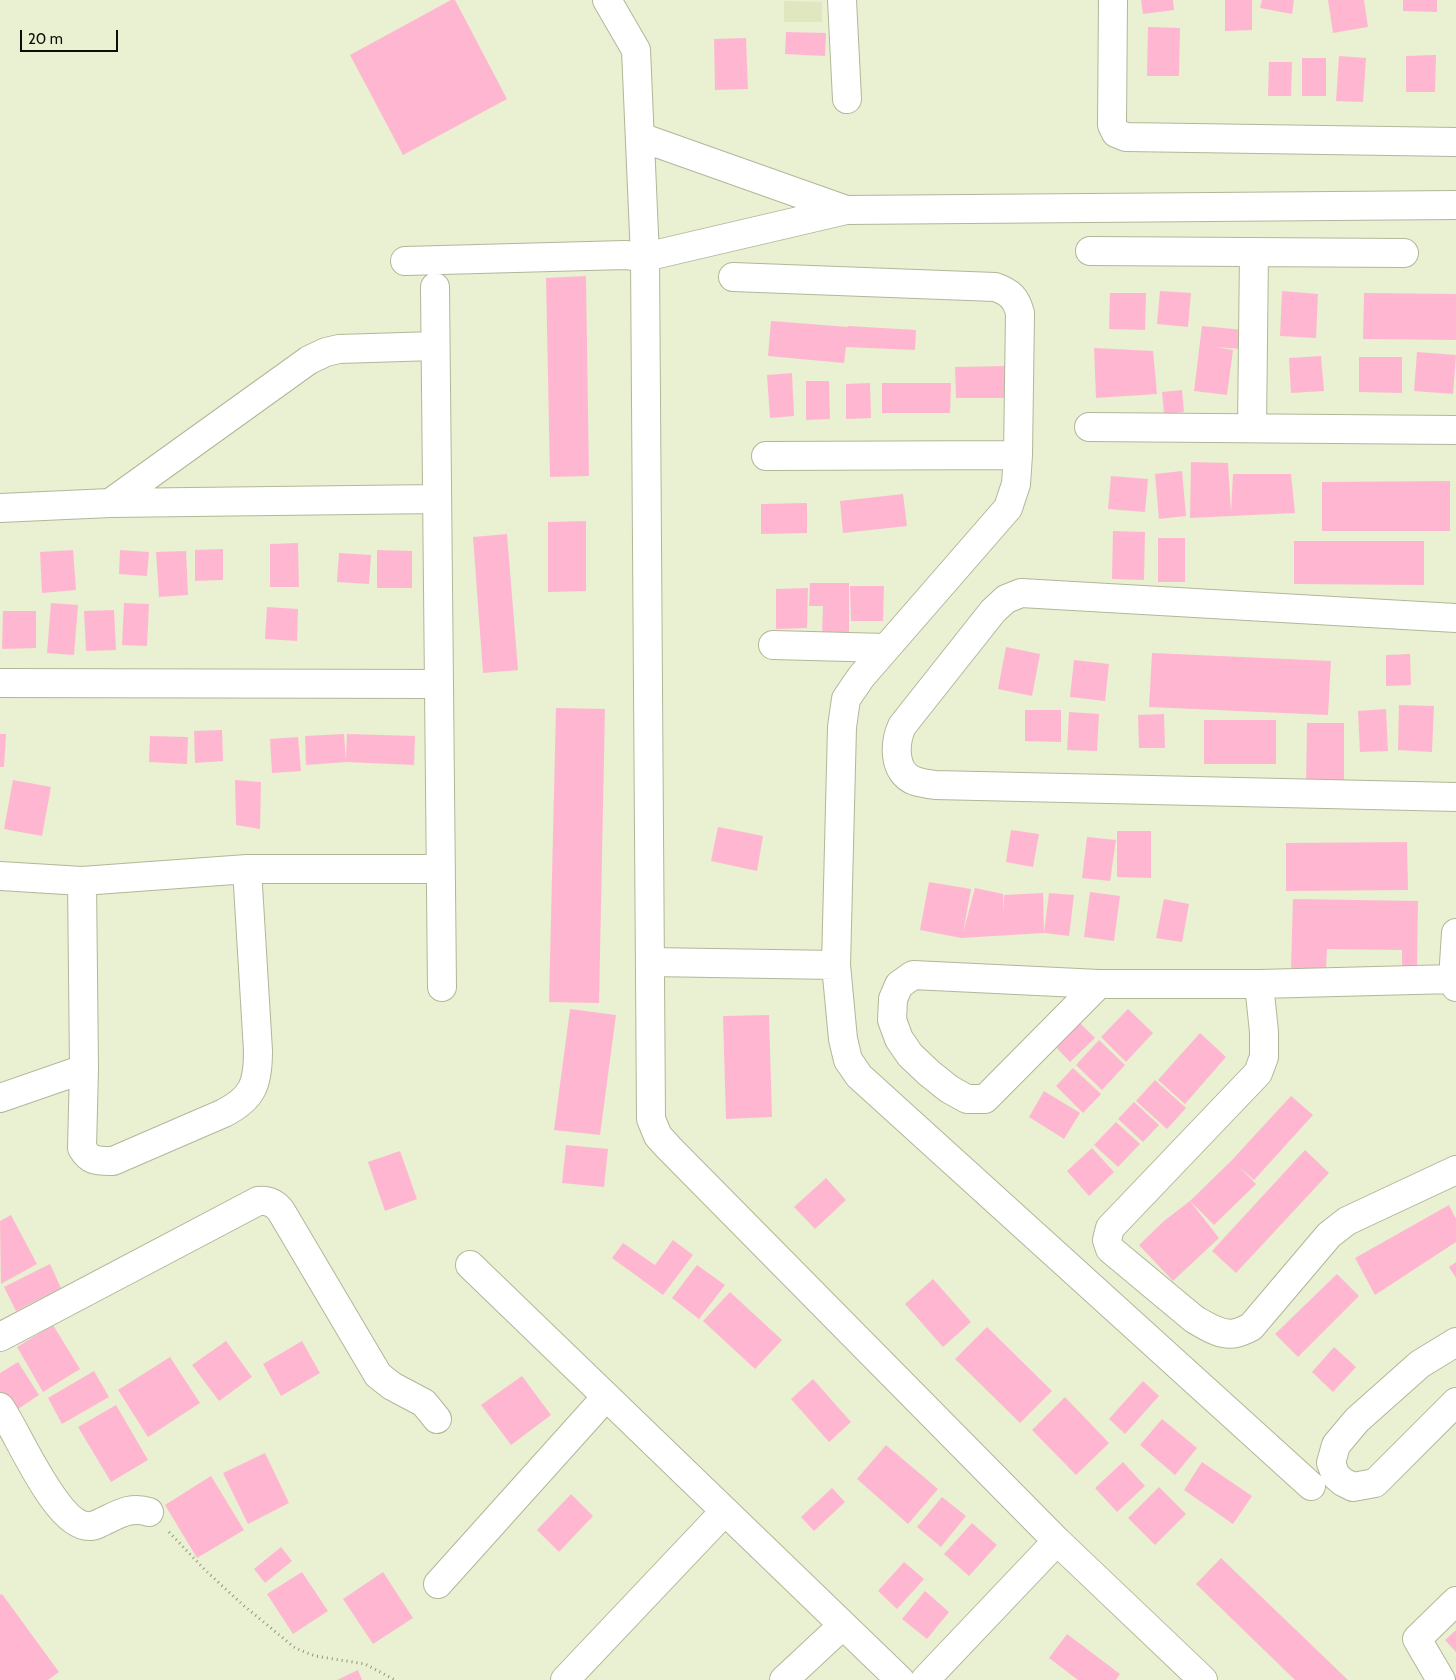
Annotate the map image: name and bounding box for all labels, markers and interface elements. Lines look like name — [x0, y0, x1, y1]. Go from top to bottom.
scale bar — [22, 20, 120, 52]
text: 20 m — [28, 30, 63, 48]

